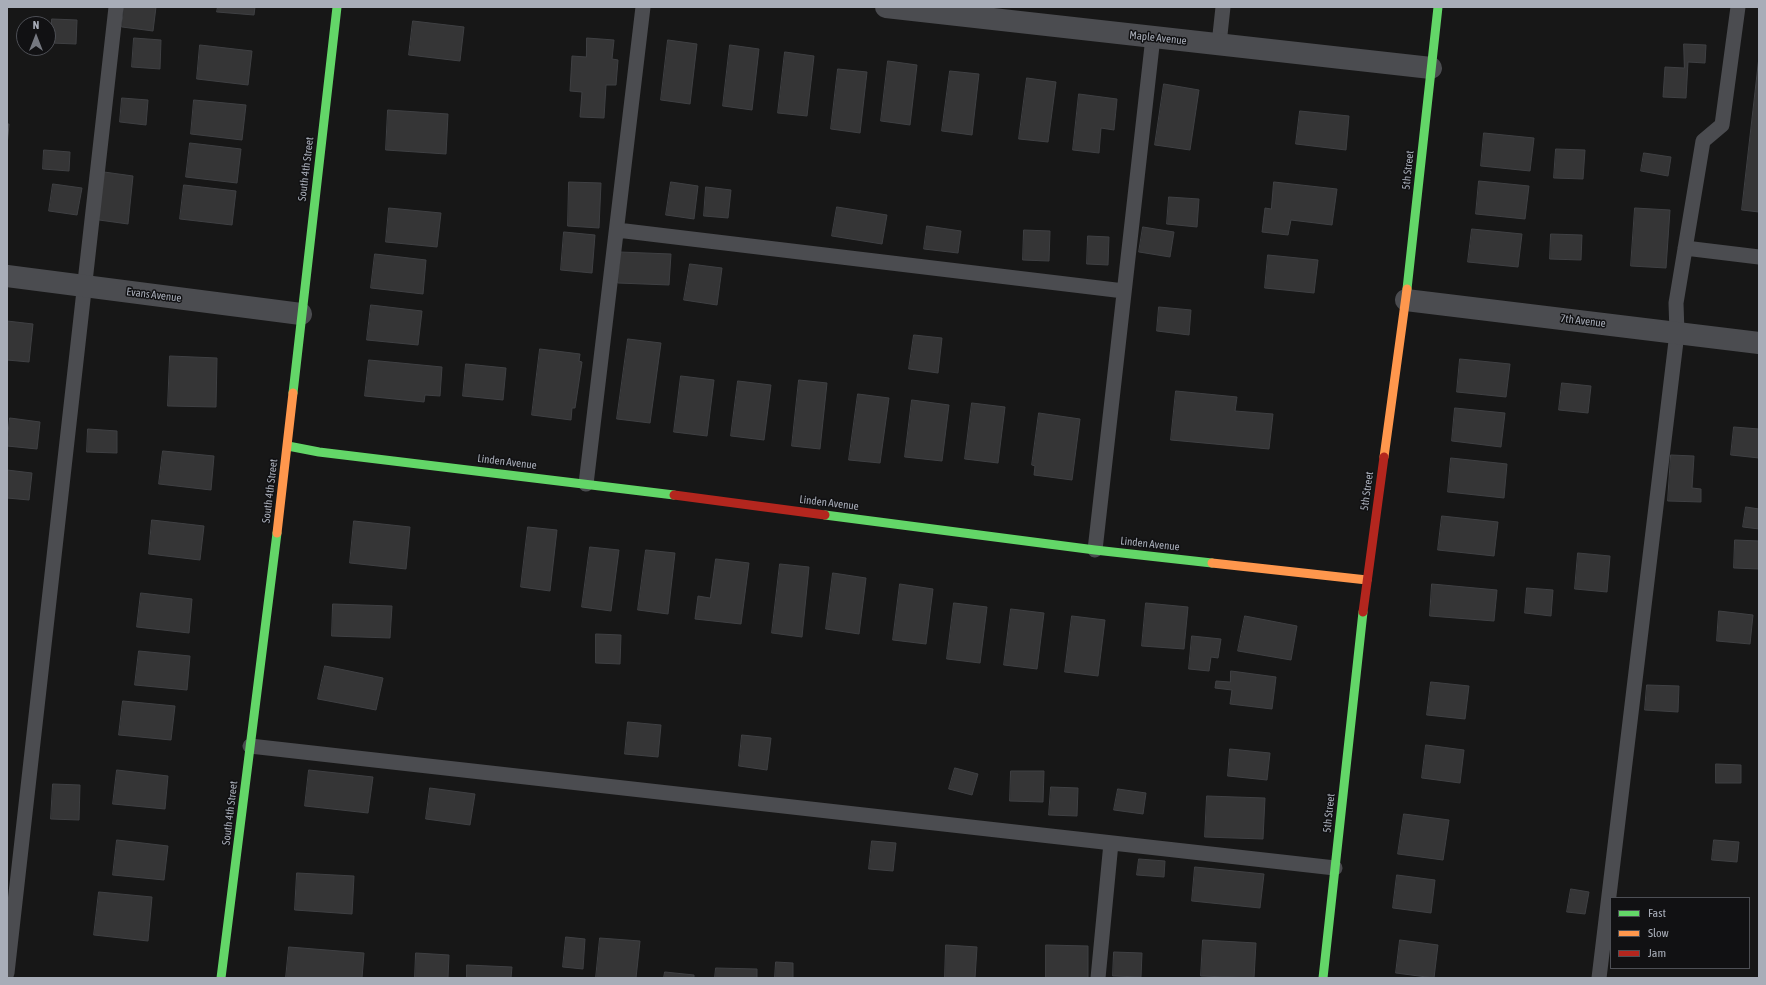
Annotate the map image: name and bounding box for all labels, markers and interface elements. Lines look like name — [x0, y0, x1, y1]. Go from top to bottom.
north arrow — [16, 16, 56, 56]
text: N — [33, 19, 39, 31]
street label: Maple Avenue — [1129, 28, 1187, 48]
street label: South 4th Street — [296, 136, 316, 202]
street label: 5th Street — [1399, 150, 1417, 190]
street label: Evans Avenue — [126, 285, 182, 305]
street label: 7th Avenue — [1560, 312, 1606, 330]
street label: Linden Avenue — [477, 452, 537, 472]
street label: South 4th Street — [260, 458, 280, 524]
street label: 5th Street — [1358, 471, 1376, 511]
street label: Linden Avenue — [799, 493, 859, 513]
street label: Linden Avenue — [1120, 534, 1180, 554]
street label: South 4th Street — [220, 780, 240, 846]
street label: 5th Street — [1320, 793, 1338, 833]
legend — [1610, 897, 1750, 969]
text: Fast — [1648, 906, 1666, 920]
text: Slow — [1648, 926, 1669, 940]
text: Jam — [1648, 946, 1666, 960]

